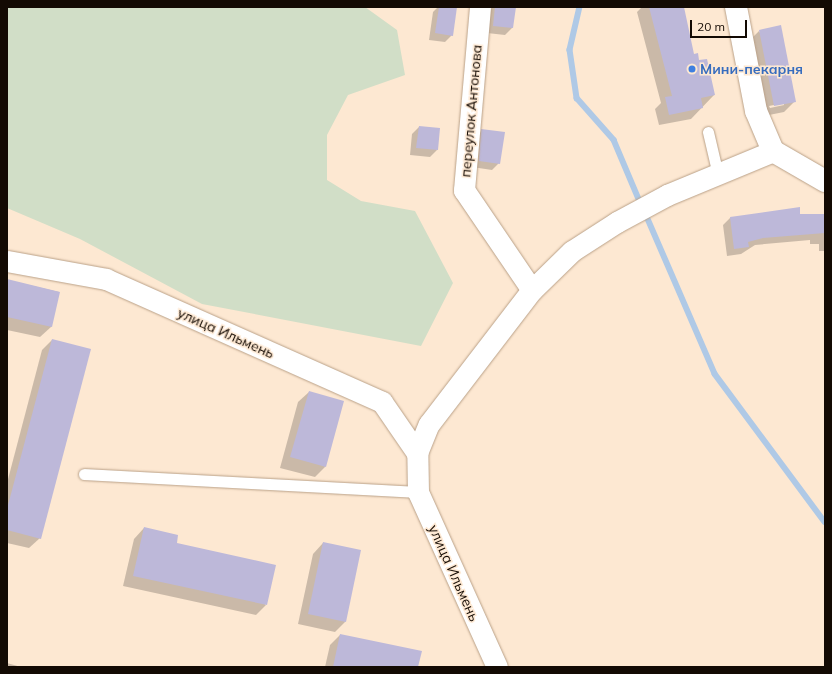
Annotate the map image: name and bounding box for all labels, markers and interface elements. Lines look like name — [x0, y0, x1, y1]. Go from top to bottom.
scale bar — [692, 12, 749, 38]
text: 20 m — [697, 19, 725, 34]
street label: переулок Антонова — [457, 44, 485, 178]
place label: Мини-пекарня — [700, 61, 803, 77]
marker: Мини-пекарня — [687, 64, 697, 74]
street label: улица Ильмень — [175, 304, 277, 362]
street label: улица Ильмень — [425, 522, 483, 624]

